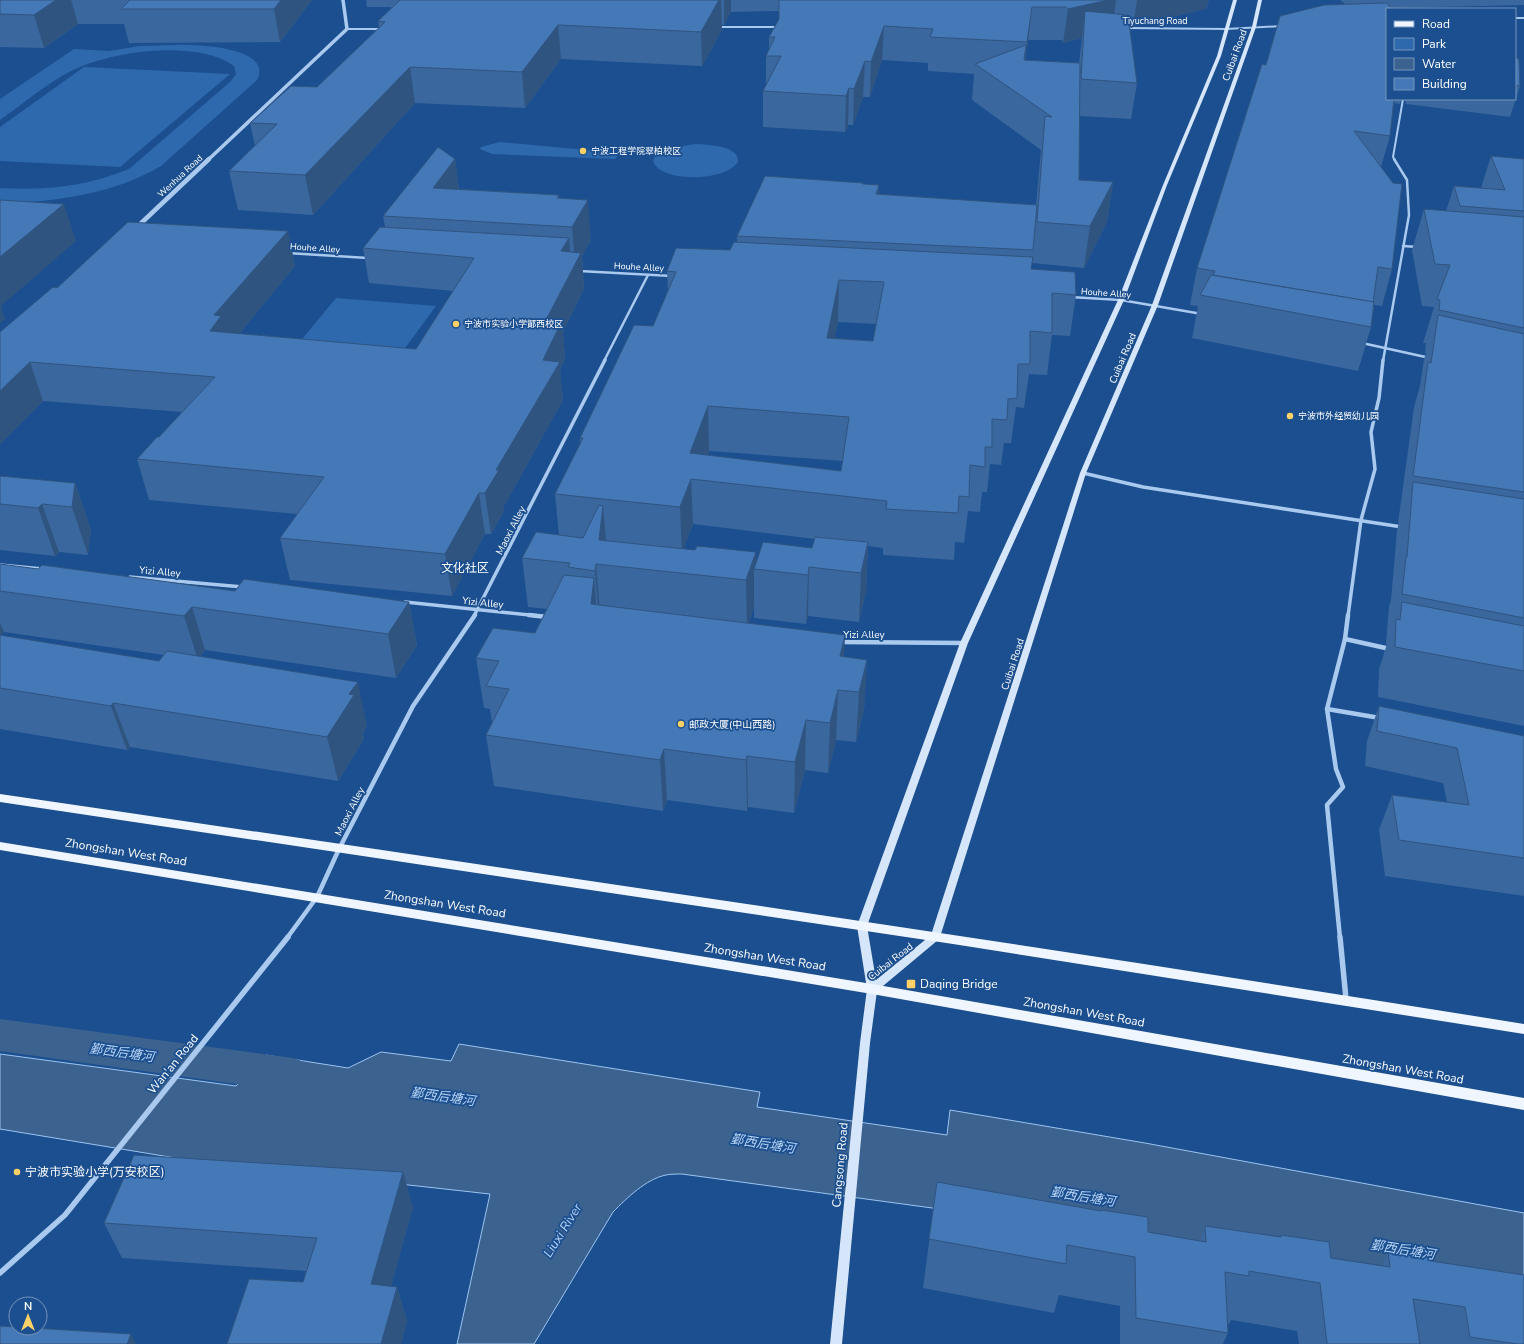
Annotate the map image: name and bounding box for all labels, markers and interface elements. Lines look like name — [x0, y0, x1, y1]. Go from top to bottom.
legend — [1386, 8, 1516, 100]
street label: Tiyuchang Road — [1123, 15, 1187, 27]
text: Road — [1422, 16, 1450, 32]
street label: Cuibai Road — [1219, 28, 1251, 83]
text: Park — [1422, 36, 1447, 52]
text: Water — [1422, 56, 1456, 72]
text: Building — [1422, 76, 1467, 92]
place label: 宁波工程学院翠柏校区 — [591, 145, 681, 157]
marker: 宁波工程学院翠柏校区 — [578, 146, 588, 156]
street label: Wenhua Road — [155, 152, 205, 200]
street label: Houhe Alley — [289, 240, 341, 256]
street label: Houhe Alley — [614, 260, 665, 274]
street label: Houhe Alley — [1080, 285, 1132, 301]
place label: 宁波市实验小学鄮西校区 — [464, 318, 563, 330]
marker: 宁波市实验小学鄮西校区 — [451, 319, 461, 329]
street label: Cuibai Road — [1106, 331, 1140, 386]
place label: 宁波市外经贸幼儿园 — [1298, 410, 1379, 422]
marker: 宁波市外经贸幼儿园 — [1285, 411, 1295, 421]
street label: Maoxi Alley — [493, 503, 530, 557]
district label: 文化社区 — [441, 560, 489, 576]
street label: Yizi Alley — [138, 563, 182, 581]
street label: Yizi Alley — [461, 594, 505, 612]
street label: Yizi Alley — [842, 628, 886, 642]
street label: Cuibai Road — [998, 636, 1028, 692]
place label: 邮政大厦(中山西路) — [689, 718, 775, 732]
marker: 邮政大厦(中山西路) — [676, 719, 686, 729]
street label: Maoxi Alley — [332, 784, 369, 838]
street label: Zhongshan West Road — [64, 834, 188, 870]
street label: Zhongshan West Road — [383, 886, 507, 922]
street label: Zhongshan West Road — [703, 939, 827, 975]
street label: Cuibai Road — [865, 940, 916, 984]
place label: Daqing Bridge — [920, 976, 998, 992]
marker: Daqing Bridge — [905, 978, 917, 990]
street label: Zhongshan West Road — [1022, 993, 1146, 1031]
street label: Wan'an Road — [144, 1031, 202, 1097]
water label: 鄞西后塘河 — [88, 1040, 158, 1067]
street label: Zhongshan West Road — [1341, 1050, 1465, 1088]
water label: 鄞西后塘河 — [409, 1084, 479, 1111]
street label: Cangsong Road — [828, 1122, 852, 1208]
water label: 鄞西后塘河 — [729, 1130, 799, 1158]
place label: 宁波市实验小学(万安校区) — [25, 1164, 165, 1180]
marker: 宁波市实验小学(万安校区) — [12, 1167, 22, 1177]
water label: 鄞西后塘河 — [1049, 1183, 1119, 1211]
water label: Liuxi River — [539, 1200, 587, 1261]
water label: 鄞西后塘河 — [1369, 1236, 1439, 1264]
north arrow — [8, 1296, 48, 1336]
text: N — [24, 1299, 32, 1314]

